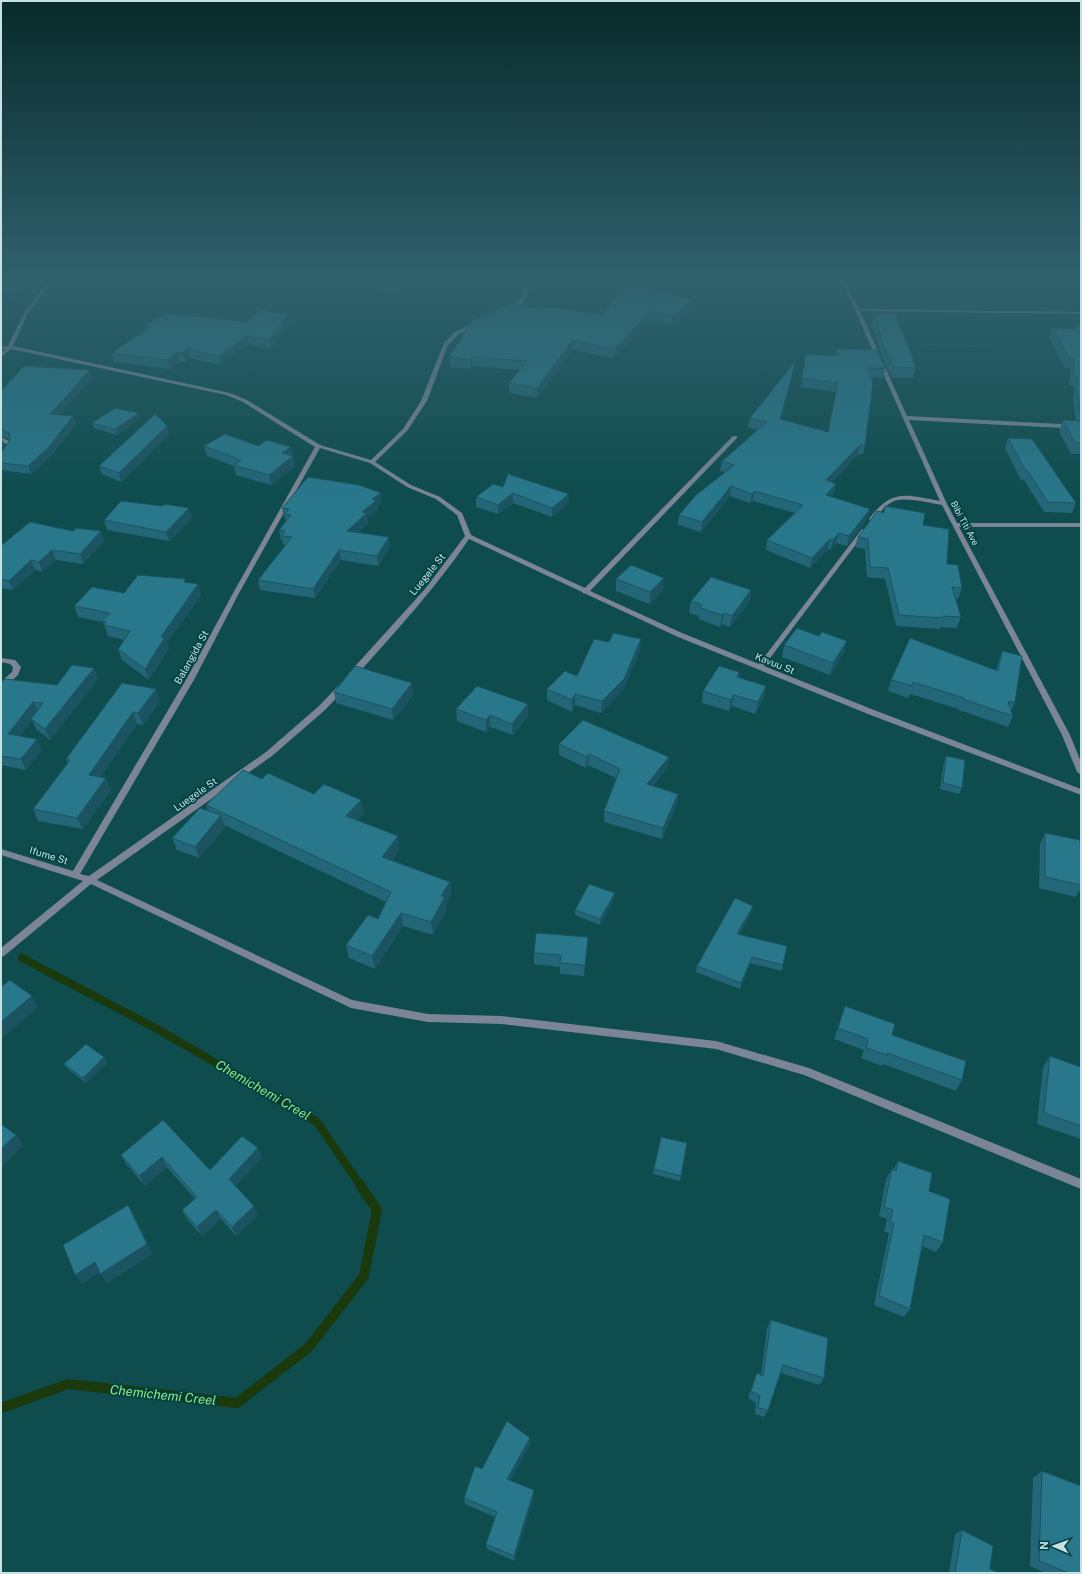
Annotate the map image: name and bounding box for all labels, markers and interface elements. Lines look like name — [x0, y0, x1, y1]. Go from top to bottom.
street label: Bibi Titi Ave — [949, 499, 981, 547]
street label: Luegele St — [407, 551, 448, 597]
street label: Balangida St — [171, 628, 211, 686]
street label: Kavuu St — [753, 650, 797, 676]
street label: Luegele St — [171, 775, 219, 813]
street label: Ifume St — [28, 843, 70, 867]
water label: Chemichemi Creel — [213, 1057, 313, 1123]
water label: Chemichemi Creel — [109, 1382, 217, 1408]
north arrow — [1034, 1526, 1074, 1566]
text: N — [1038, 1541, 1050, 1550]

